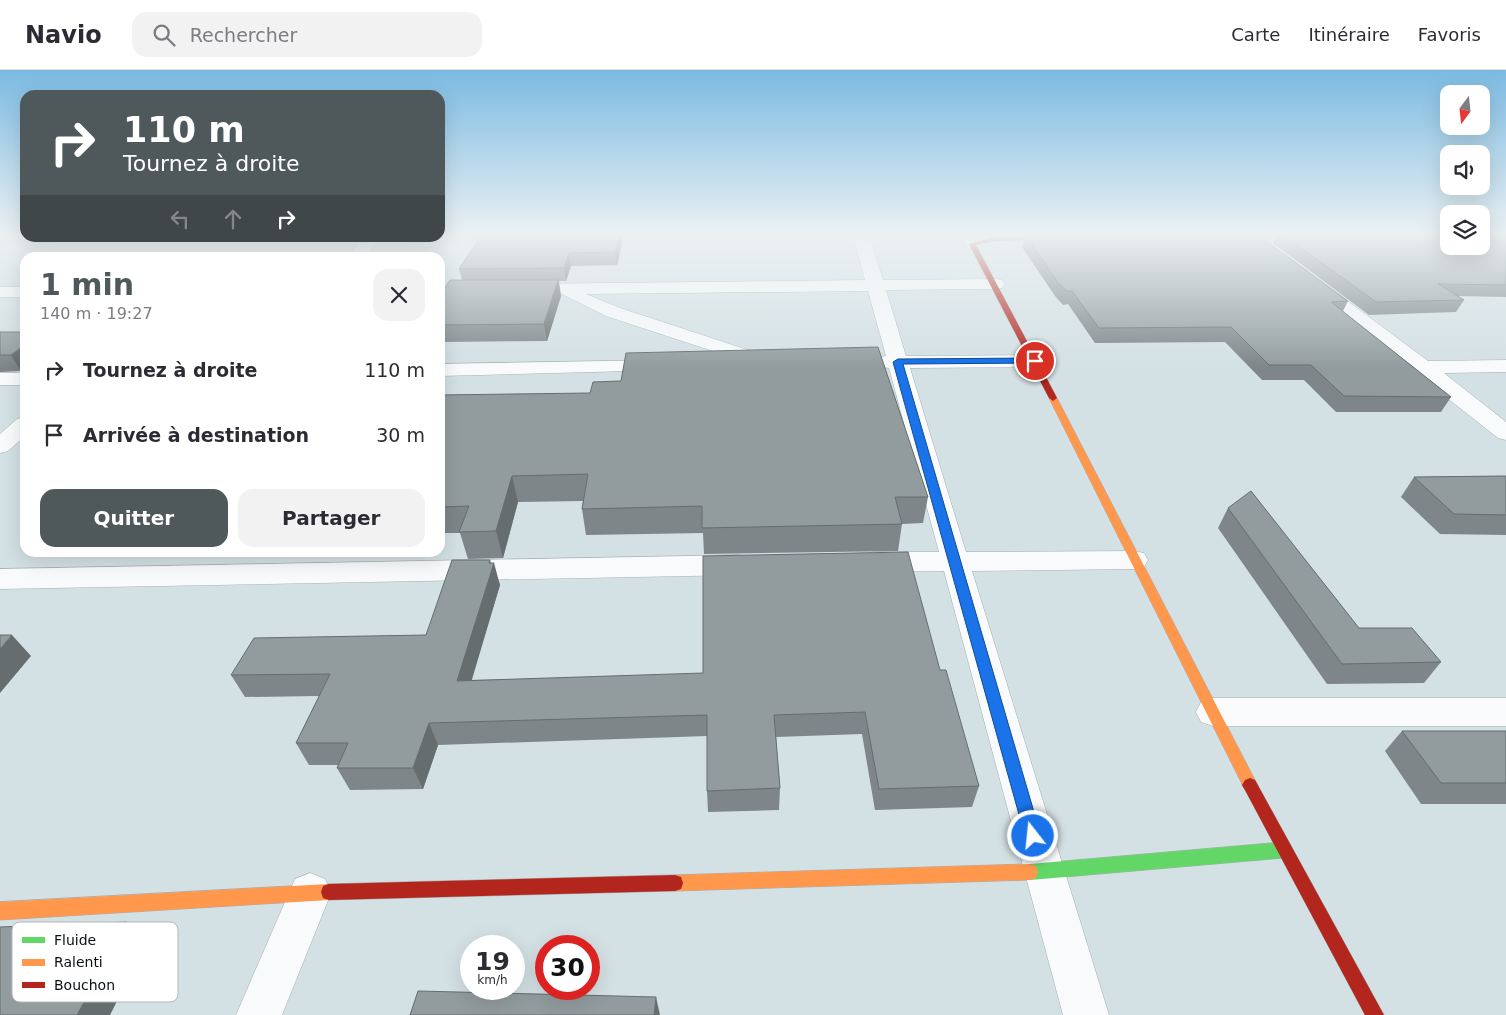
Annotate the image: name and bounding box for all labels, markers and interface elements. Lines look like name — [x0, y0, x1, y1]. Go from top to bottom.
search box — [132, 12, 482, 57]
text: Navio — [25, 21, 102, 49]
icon: search — [150, 21, 178, 49]
text: Rechercher — [190, 24, 297, 46]
text: Carte — [1231, 24, 1280, 45]
text: Itinéraire — [1308, 24, 1390, 45]
text: Favoris — [1418, 24, 1481, 45]
north arrow — [1440, 85, 1490, 135]
map controls — [1440, 85, 1490, 255]
icon: right — [40, 110, 105, 175]
text: 110 m — [123, 110, 245, 150]
button: sound — [1440, 145, 1490, 195]
text: Tournez à droite — [123, 151, 300, 176]
icon: left — [166, 205, 194, 233]
icon: ahead — [219, 205, 247, 233]
icon: right — [272, 205, 300, 233]
button: layers — [1440, 205, 1490, 255]
text: 1 min — [40, 267, 134, 302]
button: close — [373, 269, 425, 321]
text: 140 m · 19:27 — [40, 304, 153, 323]
pin — [1014, 340, 1056, 382]
icon: arrive — [1021, 347, 1049, 375]
icon: right — [40, 356, 68, 384]
text: Tournez à droite — [83, 359, 257, 381]
text: 110 m — [364, 359, 425, 381]
icon: arrive — [40, 421, 68, 449]
text: Arrivée à destination — [83, 424, 309, 446]
text: 30 m — [376, 424, 425, 446]
button: Quitter — [40, 489, 228, 547]
button: Partager — [238, 489, 425, 547]
position arrow — [1006, 809, 1058, 861]
legend — [12, 922, 178, 1002]
text: Fluide — [54, 932, 96, 948]
speed limit sign: 30 — [535, 935, 600, 1000]
text: 19 — [475, 947, 510, 976]
text: Ralenti — [54, 954, 103, 970]
text: km/h — [477, 973, 508, 987]
text: Bouchon — [54, 977, 115, 993]

